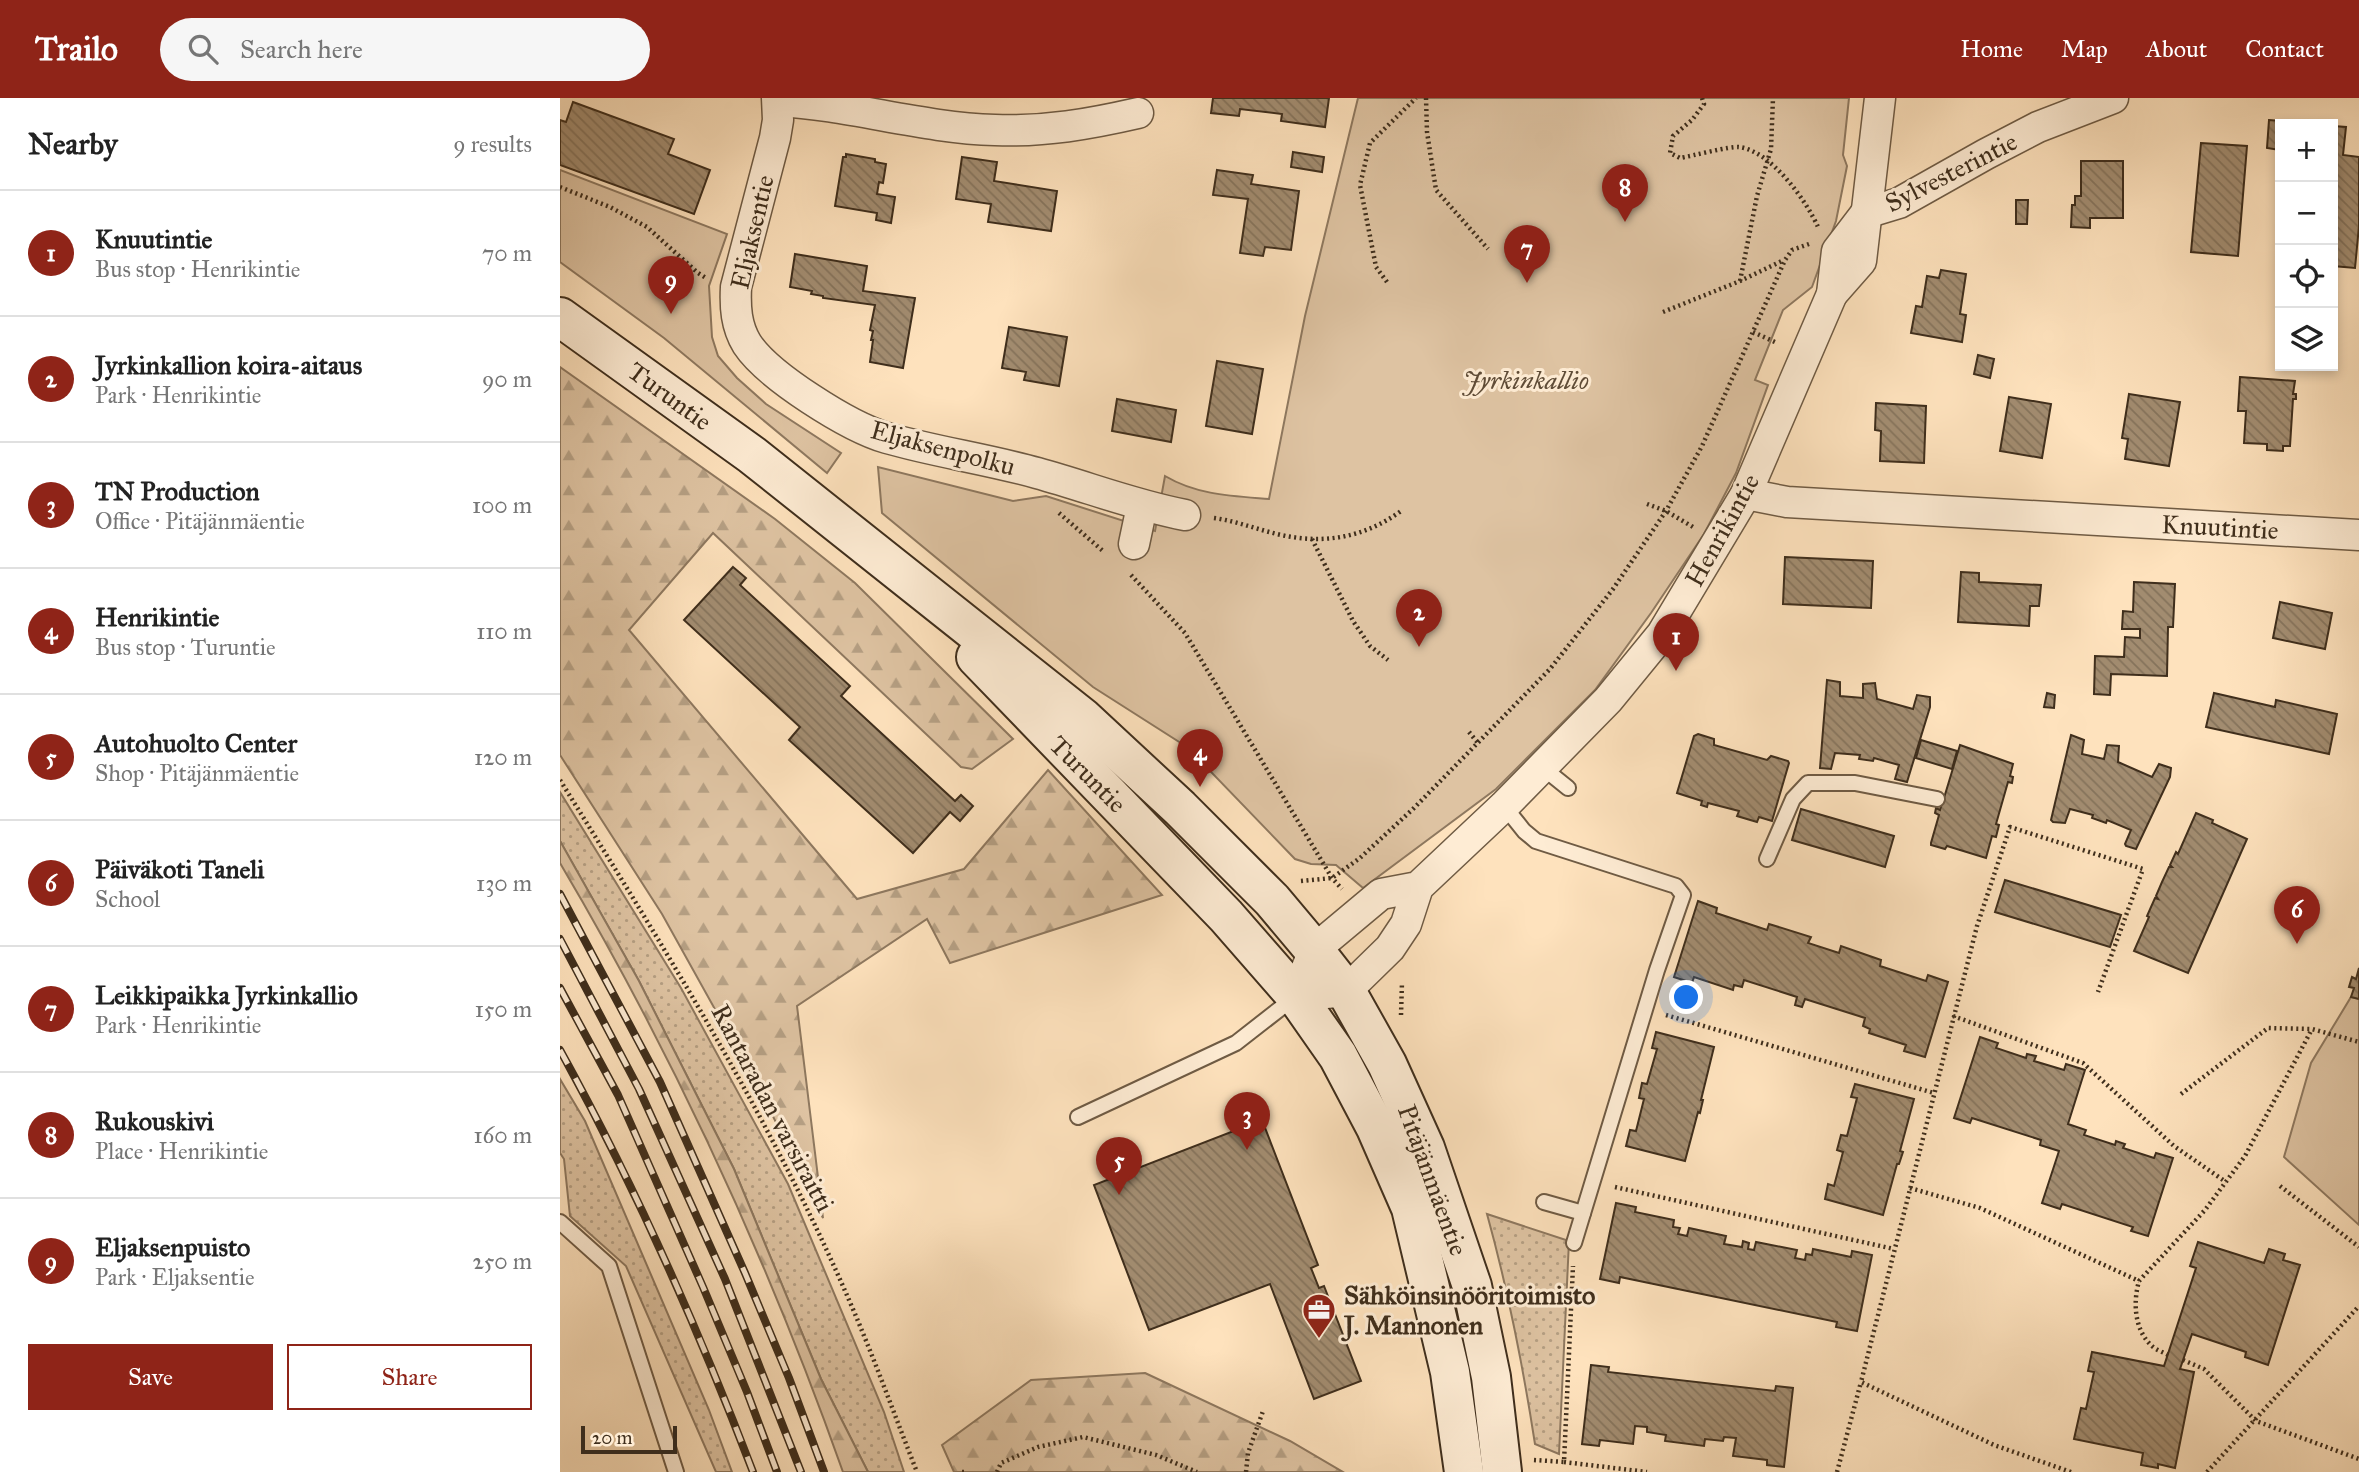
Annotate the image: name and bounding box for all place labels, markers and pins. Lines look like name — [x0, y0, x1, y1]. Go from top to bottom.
pin: 8 — [1602, 164, 1648, 222]
pin: 7 — [1504, 225, 1550, 283]
pin: 9 — [648, 256, 694, 314]
pin: 2 — [1396, 589, 1442, 647]
pin: 1 — [1653, 613, 1699, 671]
pin: 4 — [1177, 729, 1223, 787]
pin: 6 — [2274, 886, 2320, 944]
pin: 3 — [1224, 1092, 1270, 1150]
pin: 5 — [1096, 1137, 1142, 1195]
place label: Sähköinsinööritoimisto J. Mannonen — [1341, 1279, 1595, 1342]
office icon: Sähköinsinööritoimisto J. Mannonen — [1300, 1291, 1338, 1340]

